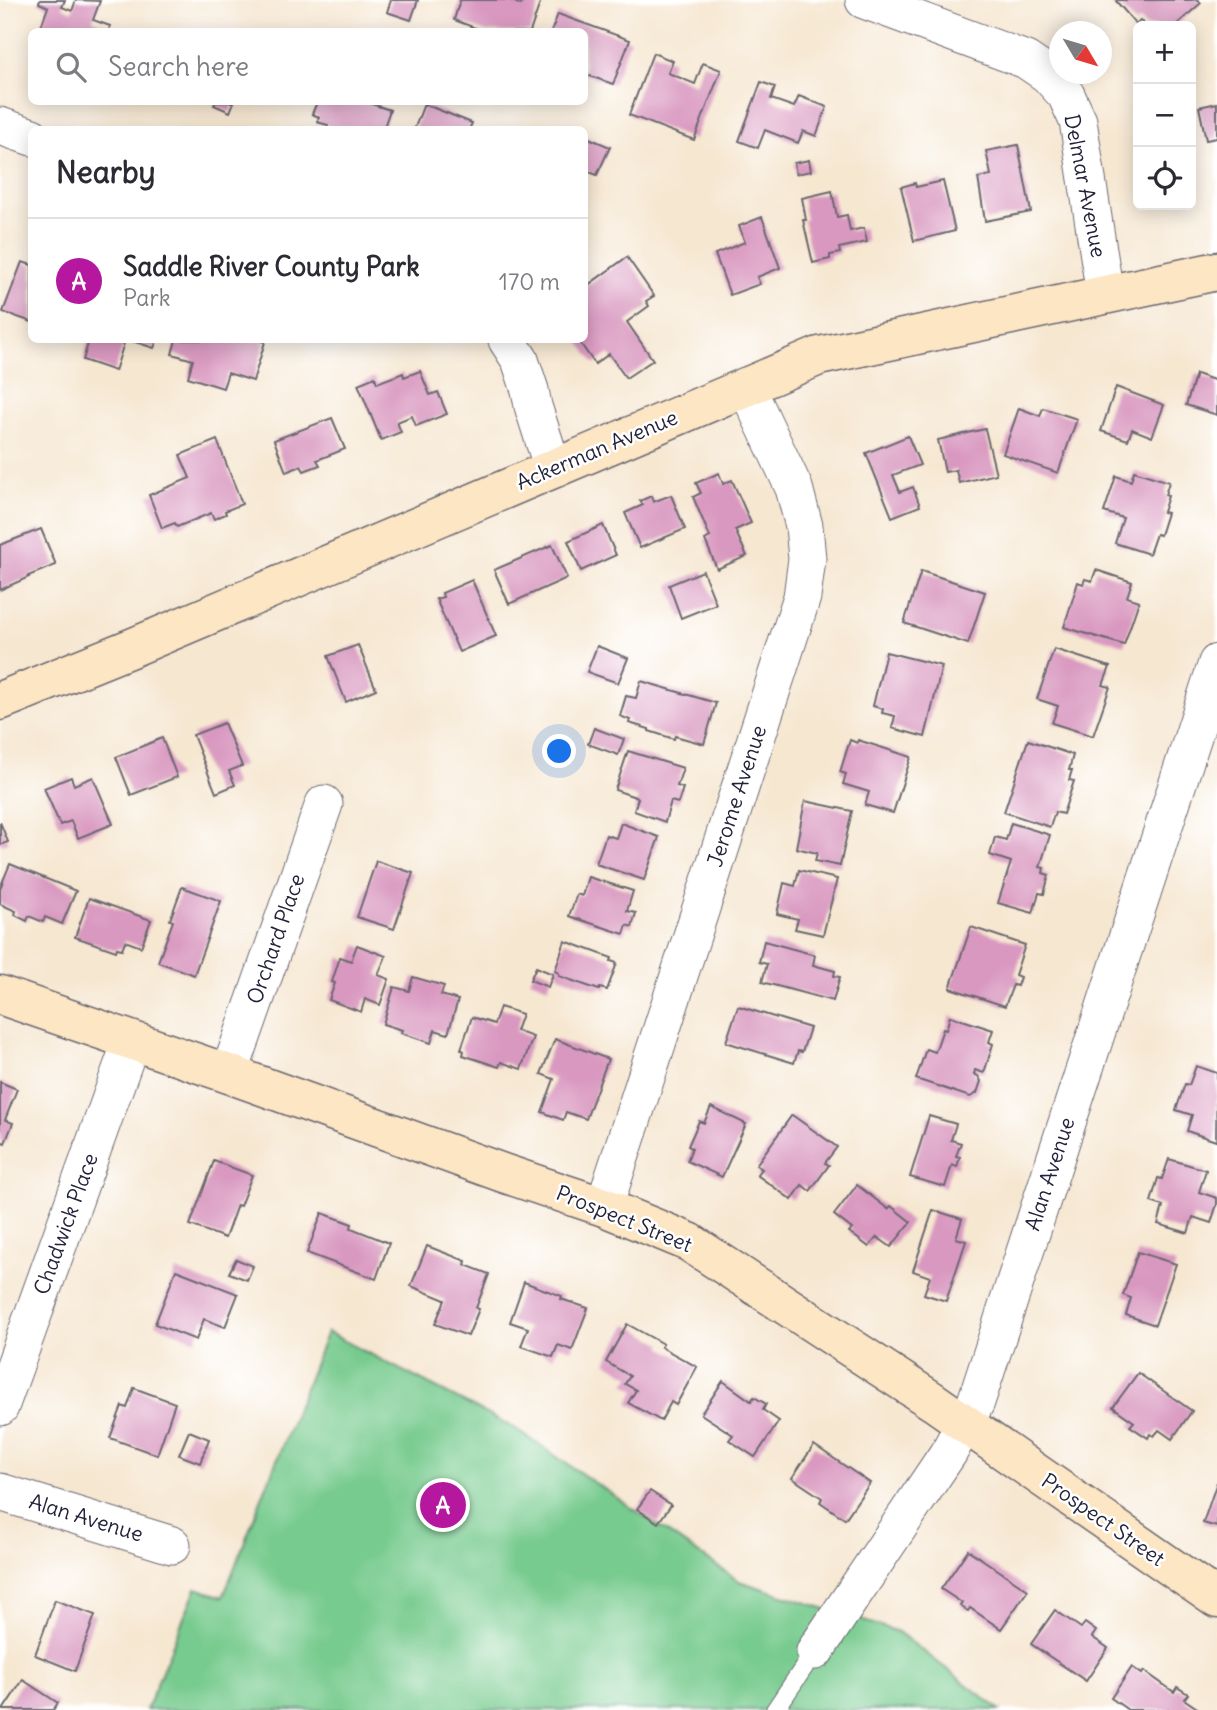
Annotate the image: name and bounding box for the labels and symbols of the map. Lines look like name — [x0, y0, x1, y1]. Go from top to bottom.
north arrow — [1049, 21, 1112, 84]
street label: Delmar Avenue — [1058, 112, 1113, 260]
street label: Ackerman Avenue — [512, 403, 682, 496]
street label: Jerome Avenue — [701, 722, 772, 870]
your location — [542, 734, 576, 768]
street label: Orchard Place — [241, 870, 310, 1008]
street label: Alan Avenue — [1018, 1114, 1081, 1234]
street label: Chadwick Place — [27, 1149, 104, 1298]
street label: Prospect Street — [552, 1179, 696, 1258]
street label: Prospect Street — [1036, 1467, 1170, 1572]
pin: A — [420, 1479, 466, 1531]
street label: Alan Avenue — [26, 1487, 146, 1548]

